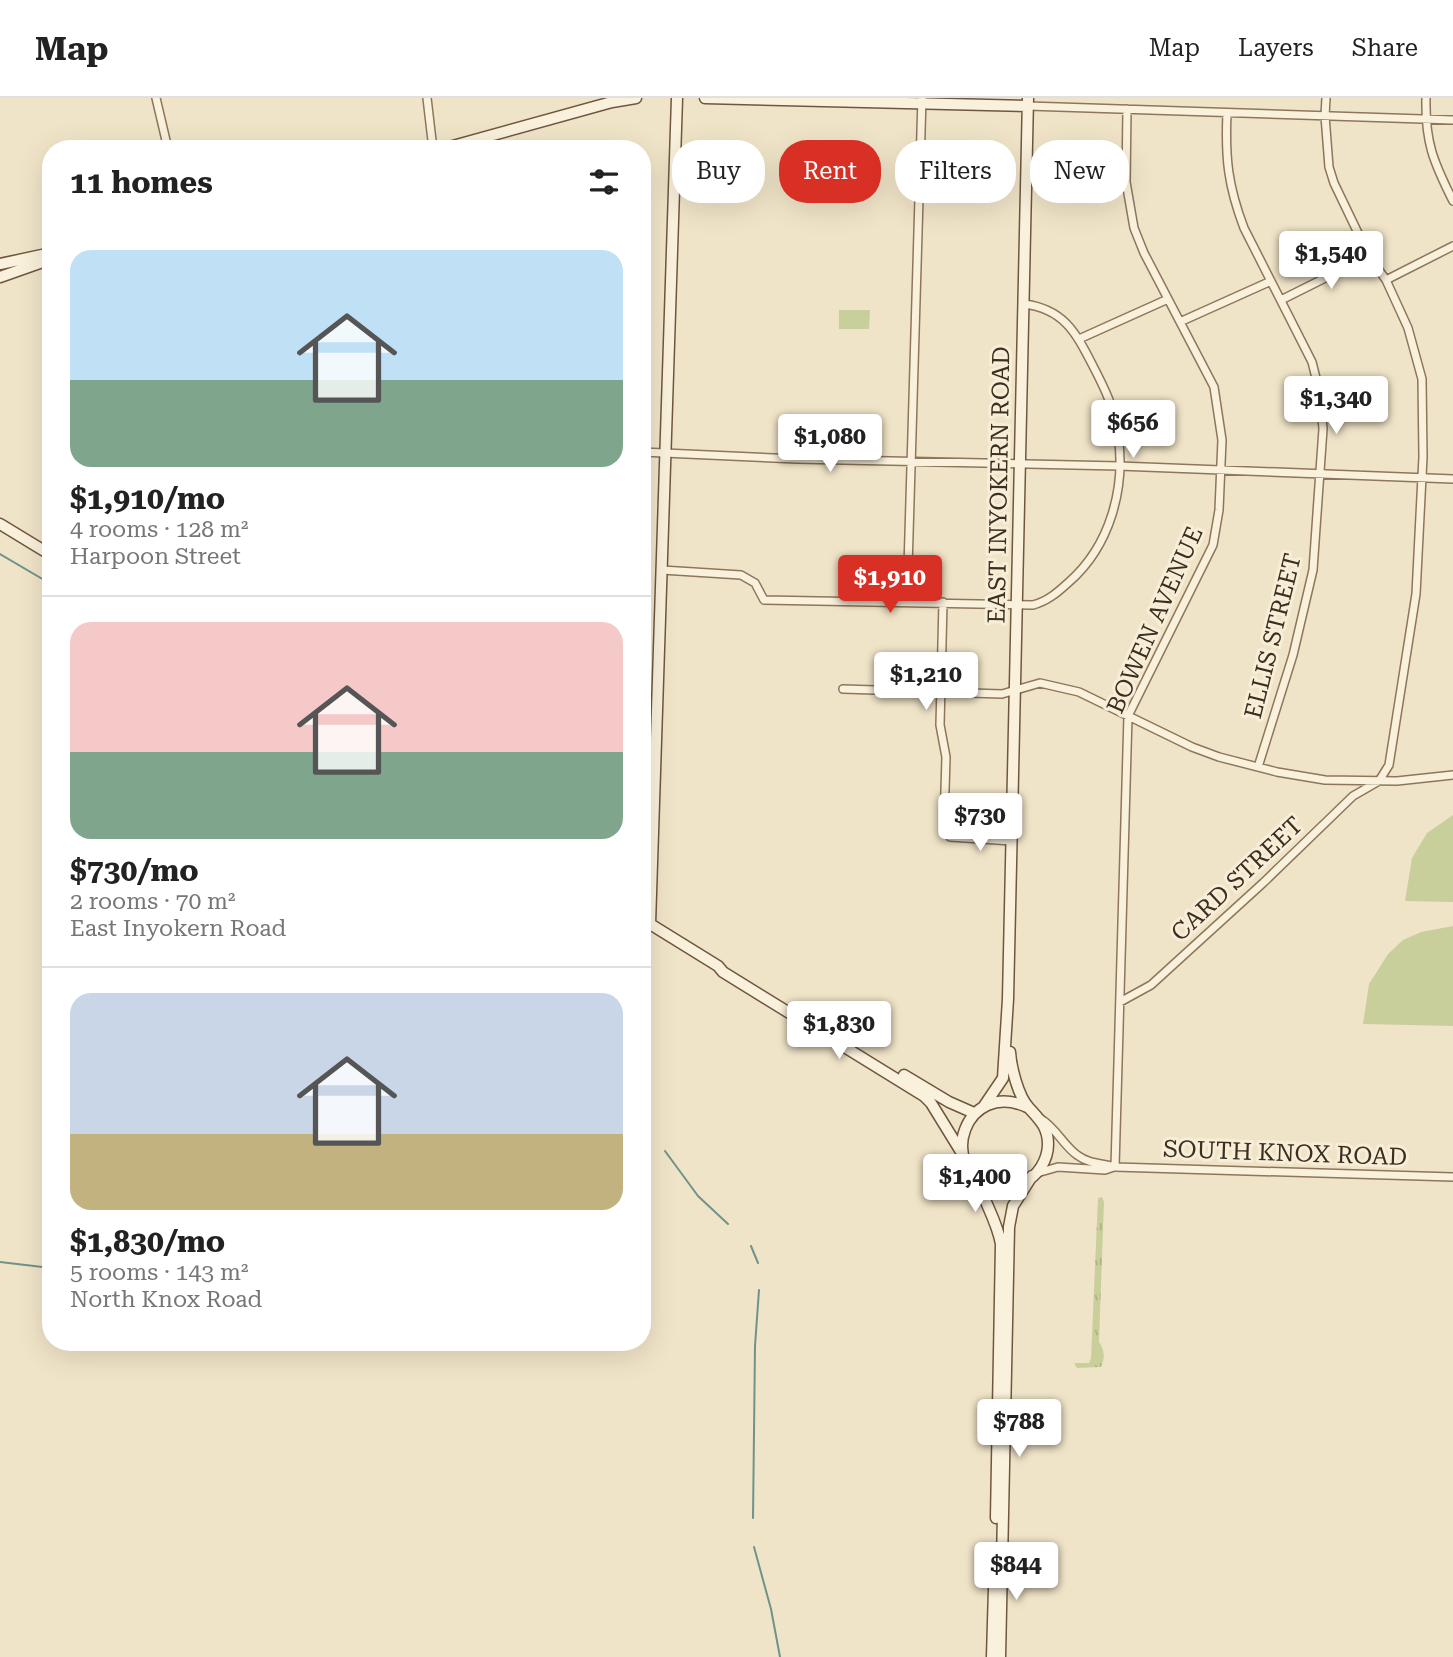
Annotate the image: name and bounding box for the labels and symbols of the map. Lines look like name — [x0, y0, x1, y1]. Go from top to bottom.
pin: $1,540 — [1274, 232, 1388, 291]
street label: EAST INYOKERN ROAD — [983, 346, 1015, 624]
pin: $1,340 — [1279, 376, 1393, 436]
pin: $656 — [1092, 400, 1174, 460]
pin: $1,080 — [773, 414, 887, 474]
street label: BOWEN AVENUE — [1101, 522, 1209, 718]
street label: ELLIS STREET — [1239, 551, 1307, 721]
pin: $1,910 — [833, 556, 947, 615]
pin: $1,210 — [869, 652, 983, 712]
pin: $730 — [939, 794, 1021, 853]
street label: CARD STREET — [1166, 811, 1308, 947]
pin: $1,830 — [782, 1002, 896, 1061]
street label: SOUTH KNOX ROAD — [1162, 1135, 1408, 1171]
pin: $1,400 — [918, 1154, 1032, 1214]
pin: $788 — [978, 1400, 1060, 1459]
pin: $844 — [975, 1542, 1057, 1602]

